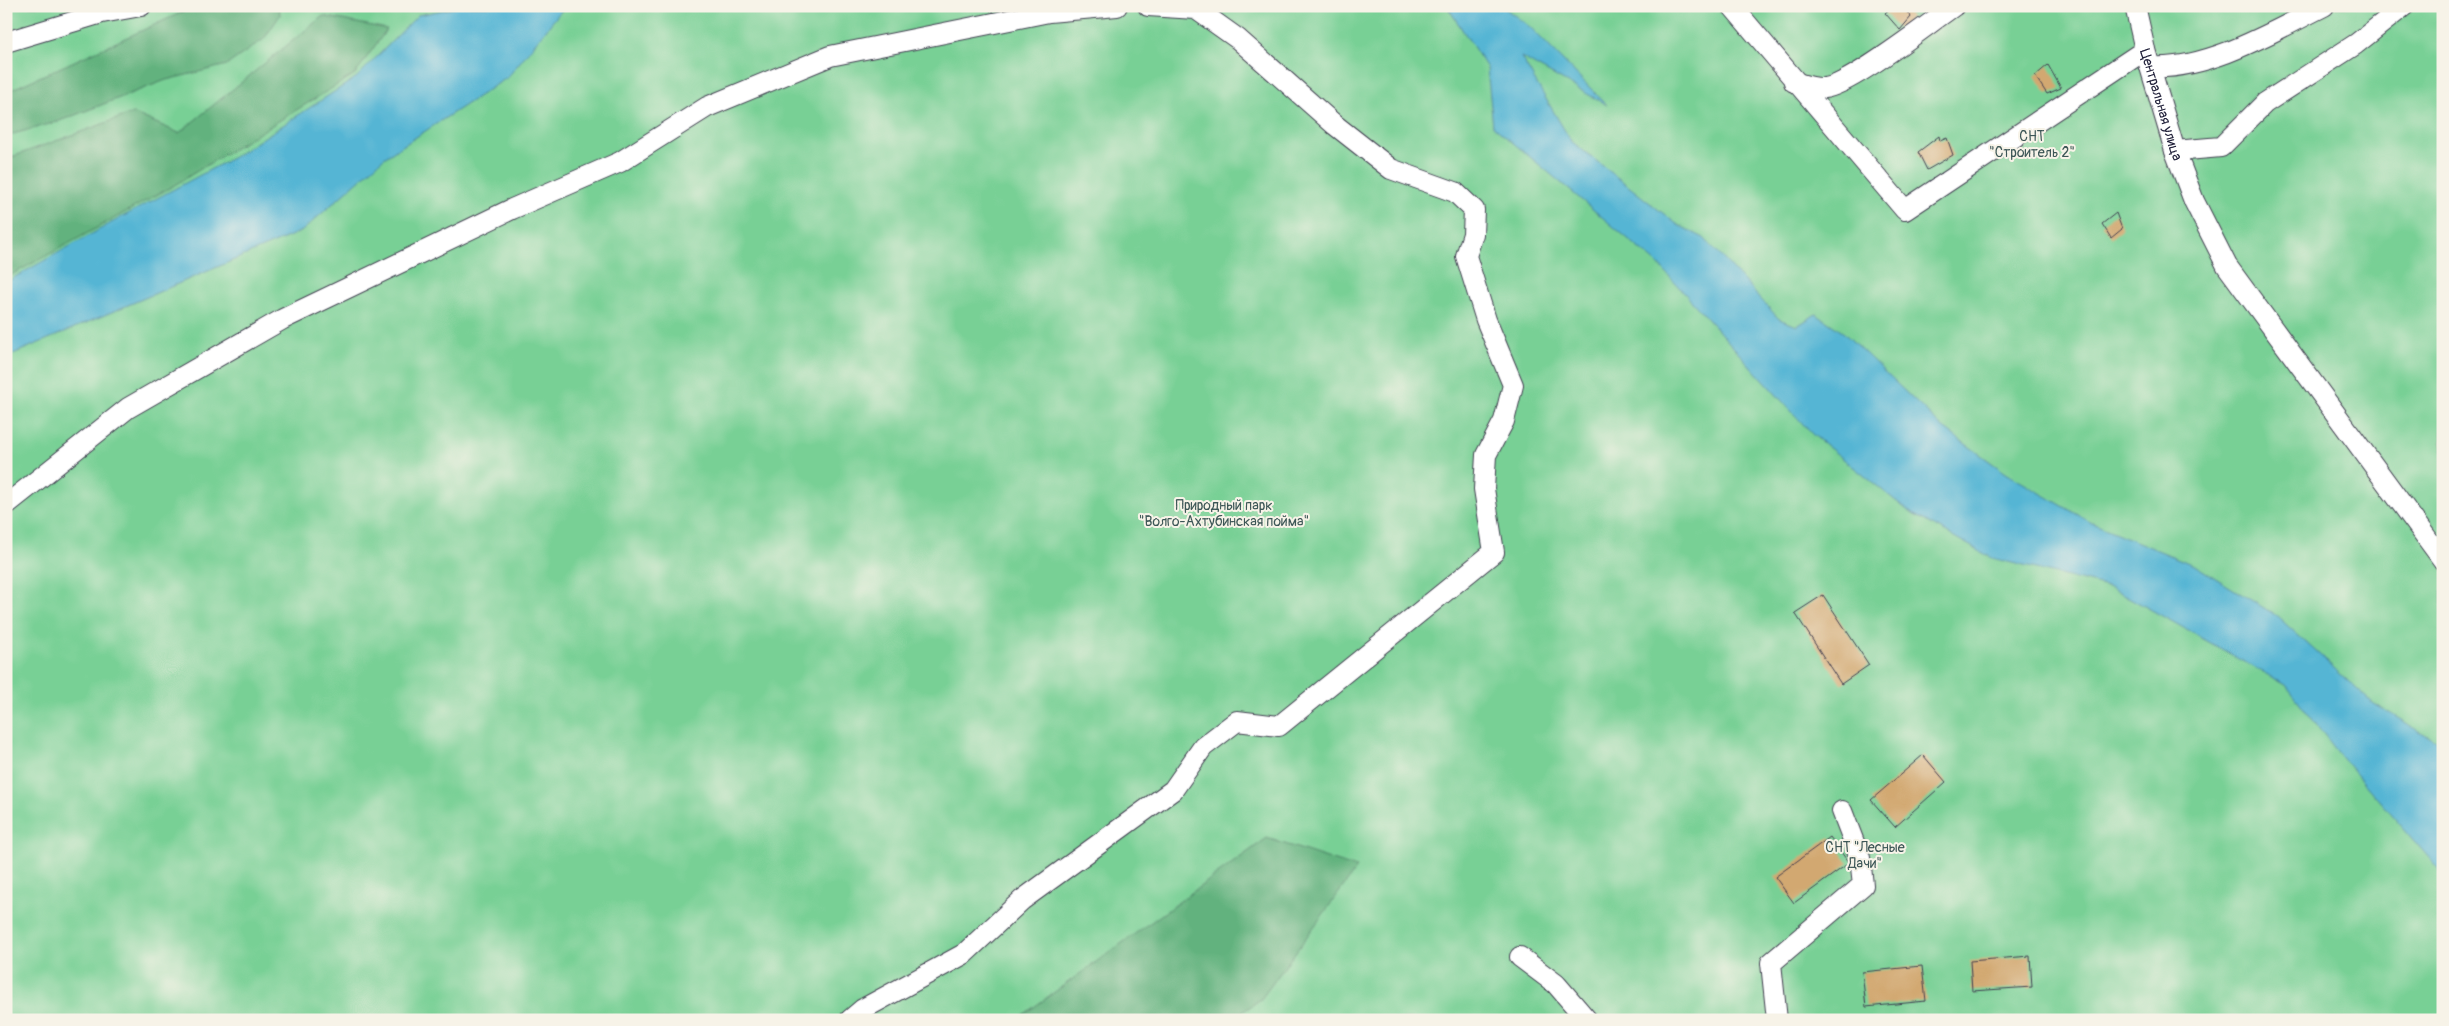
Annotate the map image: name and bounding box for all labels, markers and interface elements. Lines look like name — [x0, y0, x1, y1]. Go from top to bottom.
street label: Центральная улица — [2137, 47, 2186, 163]
park label: СНТ "Строитель 2" — [1989, 128, 2075, 161]
park label: Природный парк "Волго-Ахтубинская пойма" — [1139, 497, 1309, 530]
park label: СНТ "Лесные Дачи" — [1825, 839, 1905, 872]

